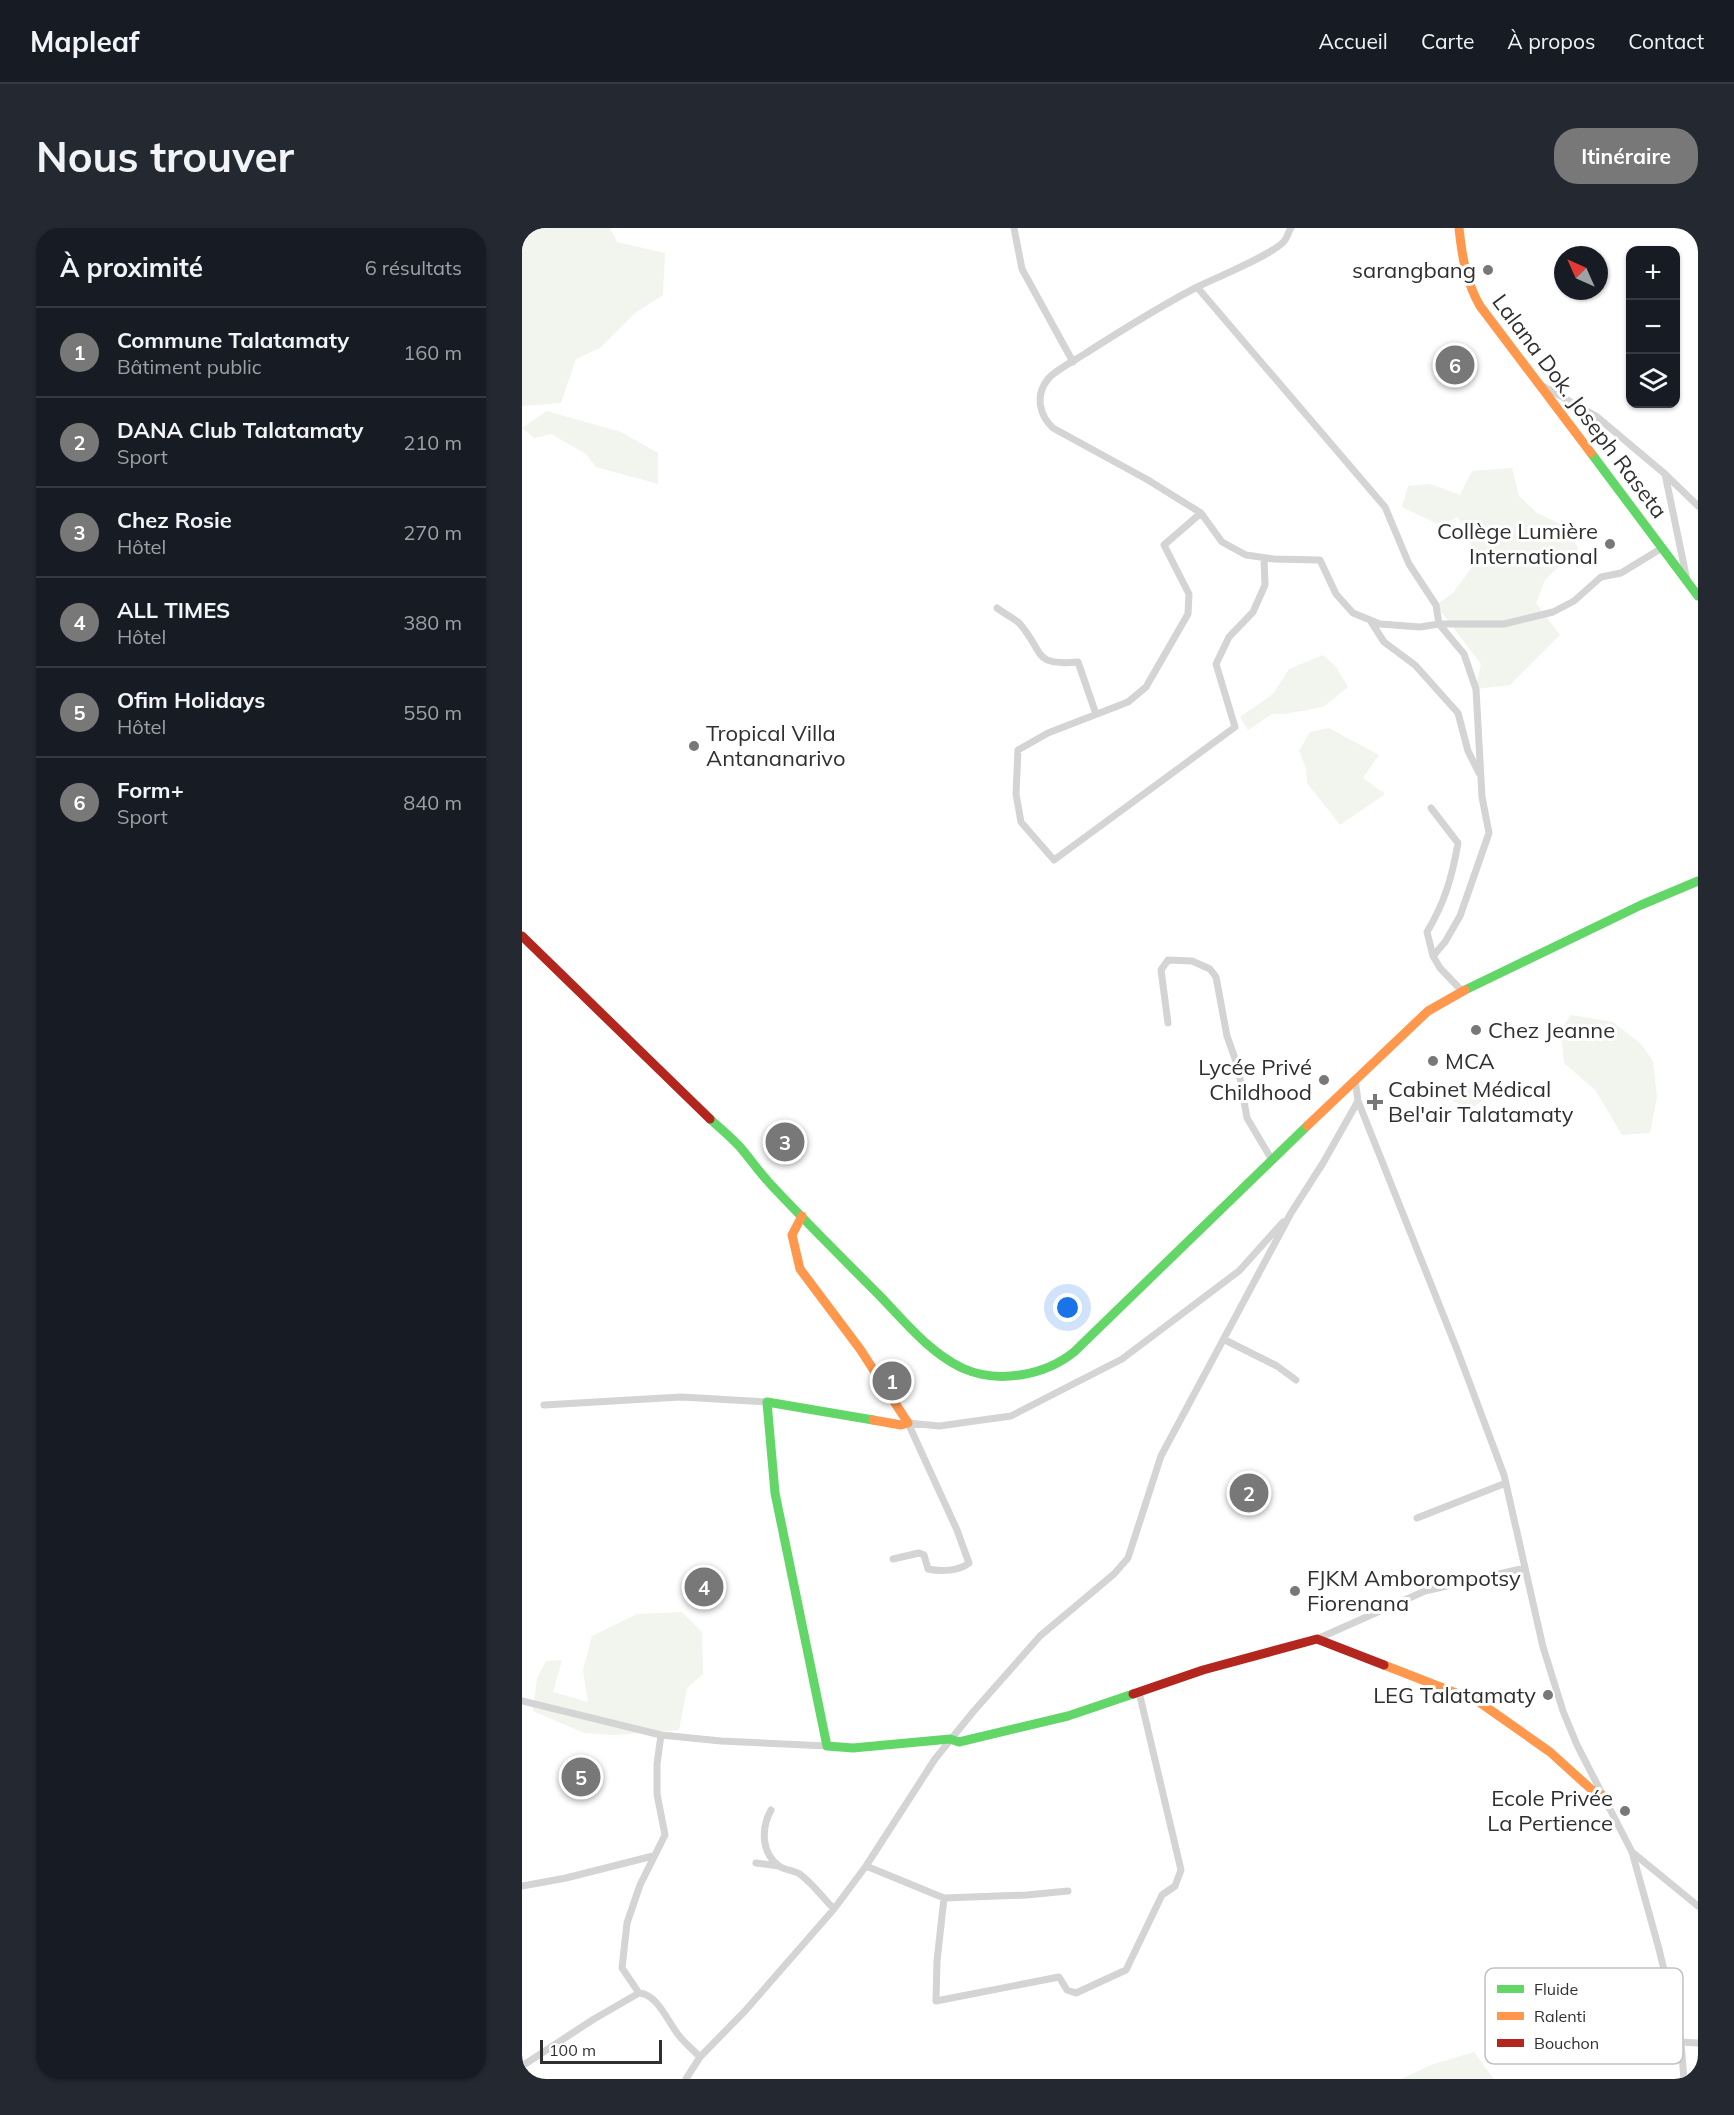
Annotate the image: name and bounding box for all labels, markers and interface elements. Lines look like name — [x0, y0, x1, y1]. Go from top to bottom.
text: Mapleaf — [30, 24, 139, 59]
text: Accueil — [1318, 28, 1388, 54]
text: Carte — [1421, 28, 1474, 54]
text: À propos — [1507, 28, 1595, 54]
text: Contact — [1628, 28, 1704, 54]
button: Itinéraire — [1554, 128, 1698, 184]
text: Nous trouver — [36, 130, 294, 183]
north arrow — [1554, 246, 1608, 300]
map controls — [1626, 246, 1680, 408]
button: + — [1626, 246, 1680, 300]
text: À proximité — [60, 251, 203, 284]
text: 6 résultats — [365, 255, 462, 280]
place label: sarangbang — [1352, 256, 1476, 284]
marker: sarangbang — [1481, 263, 1495, 277]
street label: Lalana Dok. Joseph Raseta — [1487, 288, 1673, 524]
button: − — [1626, 300, 1680, 354]
text: Commune Talatamaty — [117, 326, 349, 354]
text: 1 — [74, 340, 86, 365]
text: 160 m — [403, 340, 462, 365]
pin: 6 — [1436, 342, 1474, 388]
text: Bâtiment public — [117, 354, 262, 379]
button: layers — [1626, 354, 1680, 408]
text: DANA Club Talatamaty — [117, 416, 363, 444]
text: 2 — [74, 430, 86, 455]
text: 210 m — [403, 430, 462, 455]
text: Sport — [117, 444, 168, 469]
text: Chez Rosie — [117, 506, 232, 534]
place label: Collège Lumière International — [1437, 517, 1598, 570]
text: 3 — [74, 520, 86, 545]
text: 270 m — [403, 520, 462, 545]
text: Hôtel — [117, 534, 166, 559]
marker: Collège Lumière International — [1603, 537, 1617, 551]
text: ALL TIMES — [117, 596, 230, 624]
text: 4 — [74, 610, 86, 635]
text: 380 m — [403, 610, 462, 635]
text: Hôtel — [117, 624, 166, 649]
text: Ofim Holidays — [117, 686, 265, 714]
text: 5 — [74, 700, 86, 725]
text: 550 m — [403, 700, 462, 725]
text: Hôtel — [117, 714, 166, 739]
place label: Tropical Villa Antananarivo — [706, 719, 845, 772]
marker: Tropical Villa Antananarivo — [687, 739, 701, 753]
text: Form+ — [117, 776, 184, 804]
text: 6 — [74, 790, 86, 815]
text: 840 m — [403, 790, 462, 815]
text: Sport — [117, 804, 168, 829]
place label: Chez Jeanne — [1488, 1016, 1615, 1044]
marker: Chez Jeanne — [1469, 1023, 1483, 1037]
place label: MCA — [1445, 1047, 1495, 1075]
place label: Lycée Privé Childhood — [1198, 1053, 1312, 1106]
marker: MCA — [1426, 1054, 1440, 1068]
marker: Lycée Privé Childhood — [1317, 1073, 1331, 1087]
place label: Cabinet Médical Bel'air Talatamaty — [1388, 1075, 1574, 1128]
marker: Cabinet Médical Bel'air Talatamaty — [1366, 1093, 1384, 1111]
pin: 3 — [766, 1120, 804, 1164]
your location — [1053, 1293, 1082, 1322]
pin: 1 — [872, 1358, 911, 1404]
pin: 2 — [1230, 1470, 1268, 1516]
pin: 4 — [684, 1564, 723, 1610]
place label: FJKM Amborompotsy Fiorenana — [1307, 1564, 1521, 1617]
marker: FJKM Amborompotsy Fiorenana — [1288, 1584, 1302, 1598]
place label: LEG Talatamaty — [1373, 1681, 1536, 1709]
marker: LEG Talatamaty — [1541, 1688, 1555, 1702]
pin: 5 — [562, 1754, 600, 1800]
place label: Ecole Privée La Pertience — [1487, 1784, 1613, 1837]
marker: Ecole Privée La Pertience — [1618, 1804, 1632, 1818]
legend — [1485, 1968, 1683, 2064]
text: Fluide — [1534, 1979, 1578, 1999]
text: Ralenti — [1534, 2006, 1586, 2026]
text: Bouchon — [1534, 2033, 1599, 2053]
scale bar — [540, 2037, 662, 2064]
text: 100 m — [549, 2040, 596, 2060]

